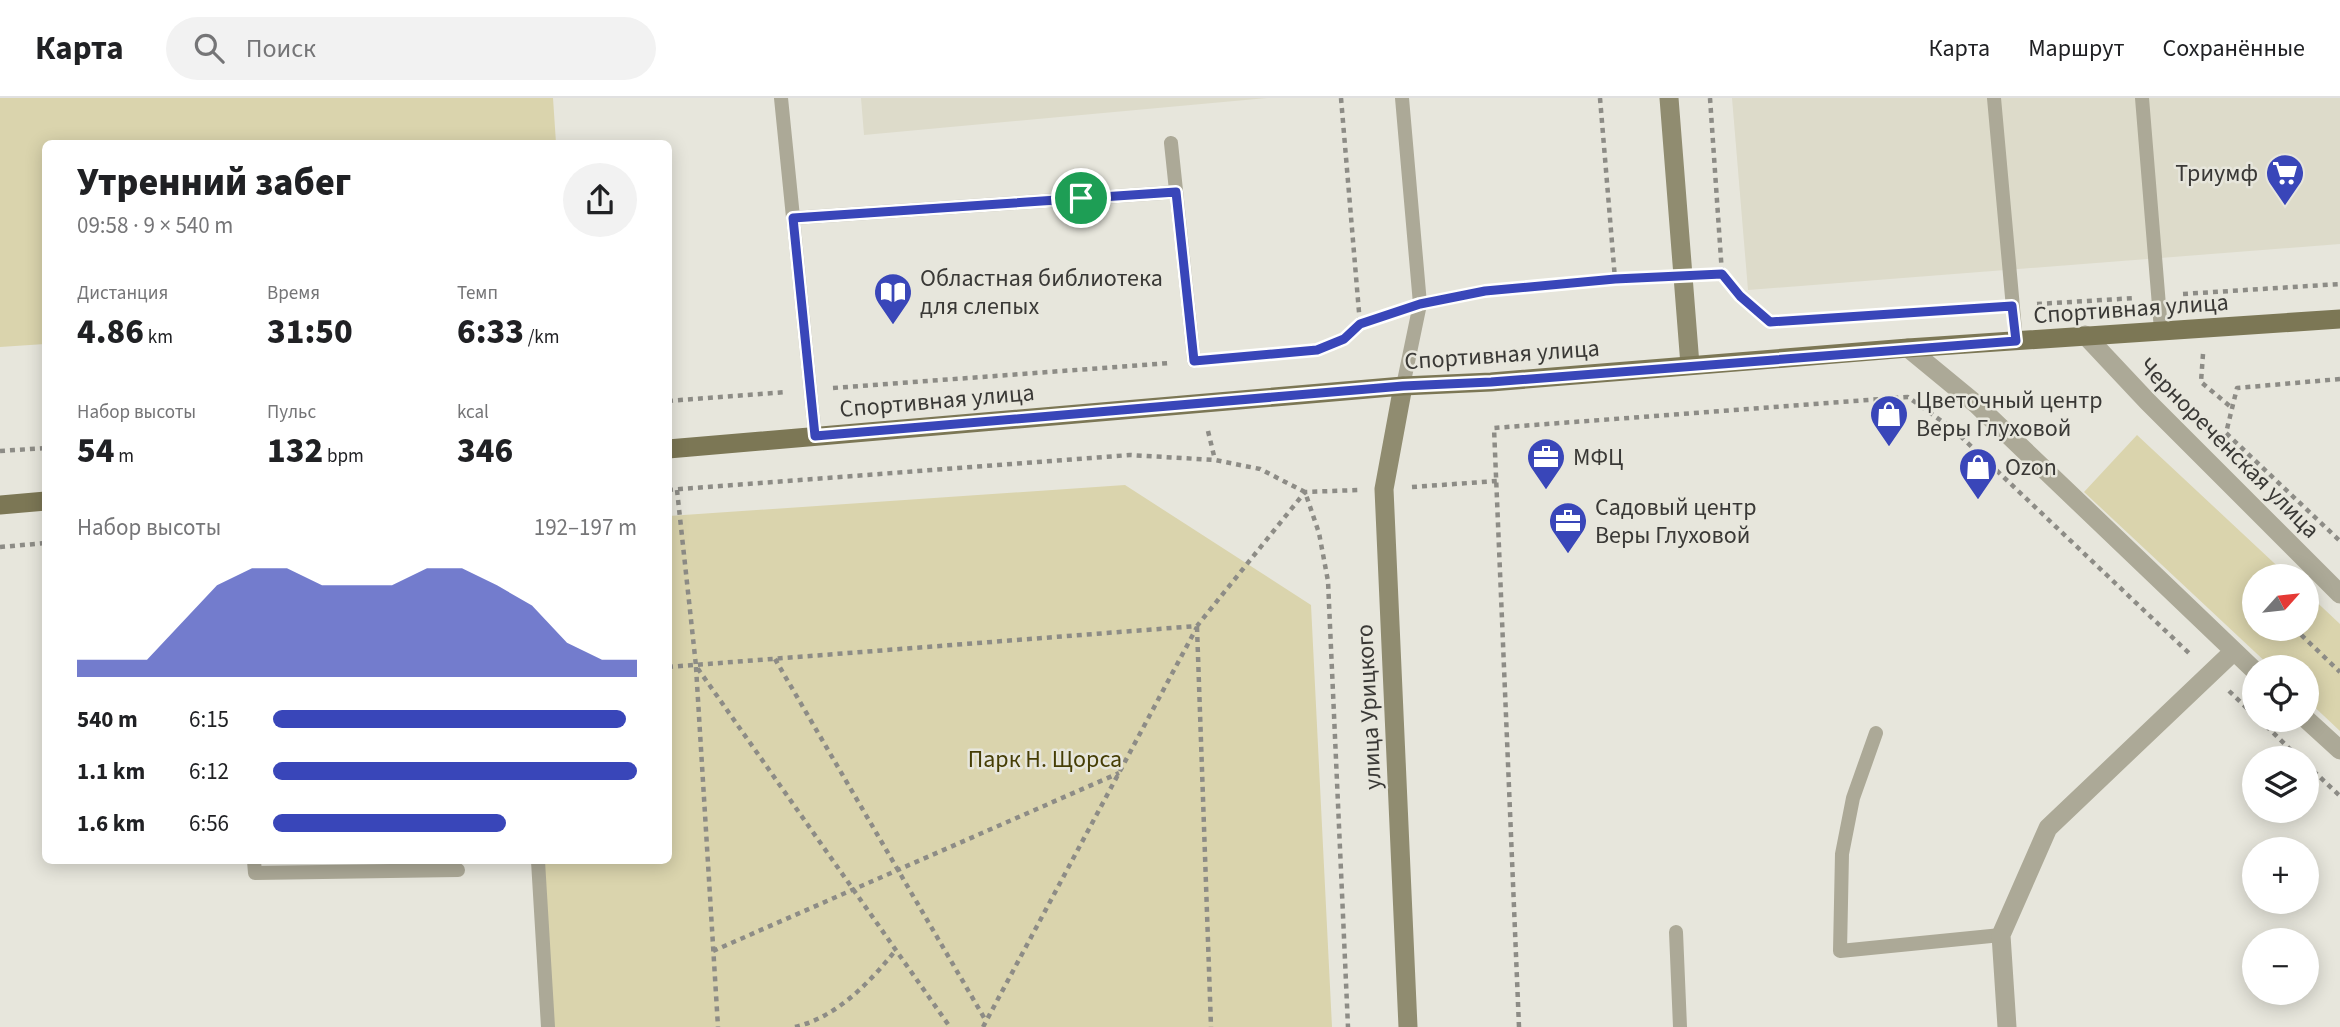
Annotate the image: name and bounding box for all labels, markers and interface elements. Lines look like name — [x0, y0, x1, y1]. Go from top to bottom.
search box — [166, 17, 656, 80]
text: Карта — [35, 25, 124, 72]
icon: search — [190, 29, 228, 67]
text: Поиск — [246, 30, 316, 67]
text: Карта — [1929, 31, 1990, 66]
text: Маршрут — [2028, 31, 2124, 66]
text: Сохранённые — [2162, 31, 2305, 66]
supermarket icon: Триумф — [2264, 152, 2306, 207]
text: Утренний забег — [77, 156, 351, 210]
place label: Триумф — [2175, 156, 2258, 191]
button: share — [563, 163, 637, 237]
pin — [1051, 168, 1111, 228]
icon: arrive — [1062, 179, 1100, 217]
text: 09:58 · 9 × 540 m — [77, 209, 233, 242]
place label: Областная библиотека для слепых — [920, 261, 1163, 324]
library icon: Областная библиотека для слепых — [872, 271, 914, 326]
text: Дистанция — [77, 280, 168, 307]
text: Время — [267, 280, 320, 307]
text: Темп — [457, 280, 498, 307]
street label: Спортивная улица — [2032, 285, 2230, 333]
text: 4.86 — [77, 307, 144, 357]
text: 31:50 — [267, 307, 353, 357]
text: 6:33 — [457, 307, 524, 357]
text: km — [144, 324, 173, 351]
text: /km — [524, 324, 560, 351]
street label: Спортивная улица — [1403, 331, 1601, 379]
street label: Чернореченская улица — [2130, 349, 2328, 547]
street label: Спортивная улица — [838, 375, 1036, 427]
place label: Цветочный центр Веры Глуховой — [1916, 383, 2103, 446]
shop icon: Цветочный центр Веры Глуховой — [1868, 393, 1910, 448]
text: Набор высоты — [77, 399, 196, 426]
text: Пульс — [267, 399, 316, 426]
text: kcal — [457, 399, 489, 426]
text: 54 — [77, 426, 114, 476]
text: 132 — [267, 426, 323, 476]
text: 346 — [457, 426, 513, 476]
office icon: МФЦ — [1525, 436, 1567, 491]
place label: МФЦ — [1573, 440, 1623, 475]
text: m — [114, 443, 134, 470]
text: bpm — [323, 443, 364, 470]
shop icon: Ozon — [1957, 446, 1999, 501]
place label: Ozon — [2005, 450, 2057, 485]
place label: Садовый центр Веры Глуховой — [1595, 490, 1756, 553]
office icon: Садовый центр Веры Глуховой — [1547, 500, 1589, 555]
text: Набор высоты — [77, 511, 221, 544]
text: 192–197 m — [534, 511, 637, 544]
north arrow — [2242, 564, 2319, 640]
map controls — [2242, 564, 2319, 1005]
street label: улица Урицкого — [1347, 623, 1391, 791]
button: locate — [2242, 655, 2319, 732]
text: 540 m — [77, 703, 138, 736]
text: 6:15 — [189, 703, 229, 736]
park label: Парк Н. Щорса — [968, 742, 1122, 777]
button: layers — [2242, 746, 2319, 823]
text: 1.1 km — [77, 755, 145, 788]
text: 6:12 — [189, 755, 229, 788]
text: 1.6 km — [77, 807, 145, 840]
text: 6:56 — [189, 807, 229, 840]
button: + — [2242, 837, 2319, 914]
button: − — [2242, 928, 2319, 1005]

